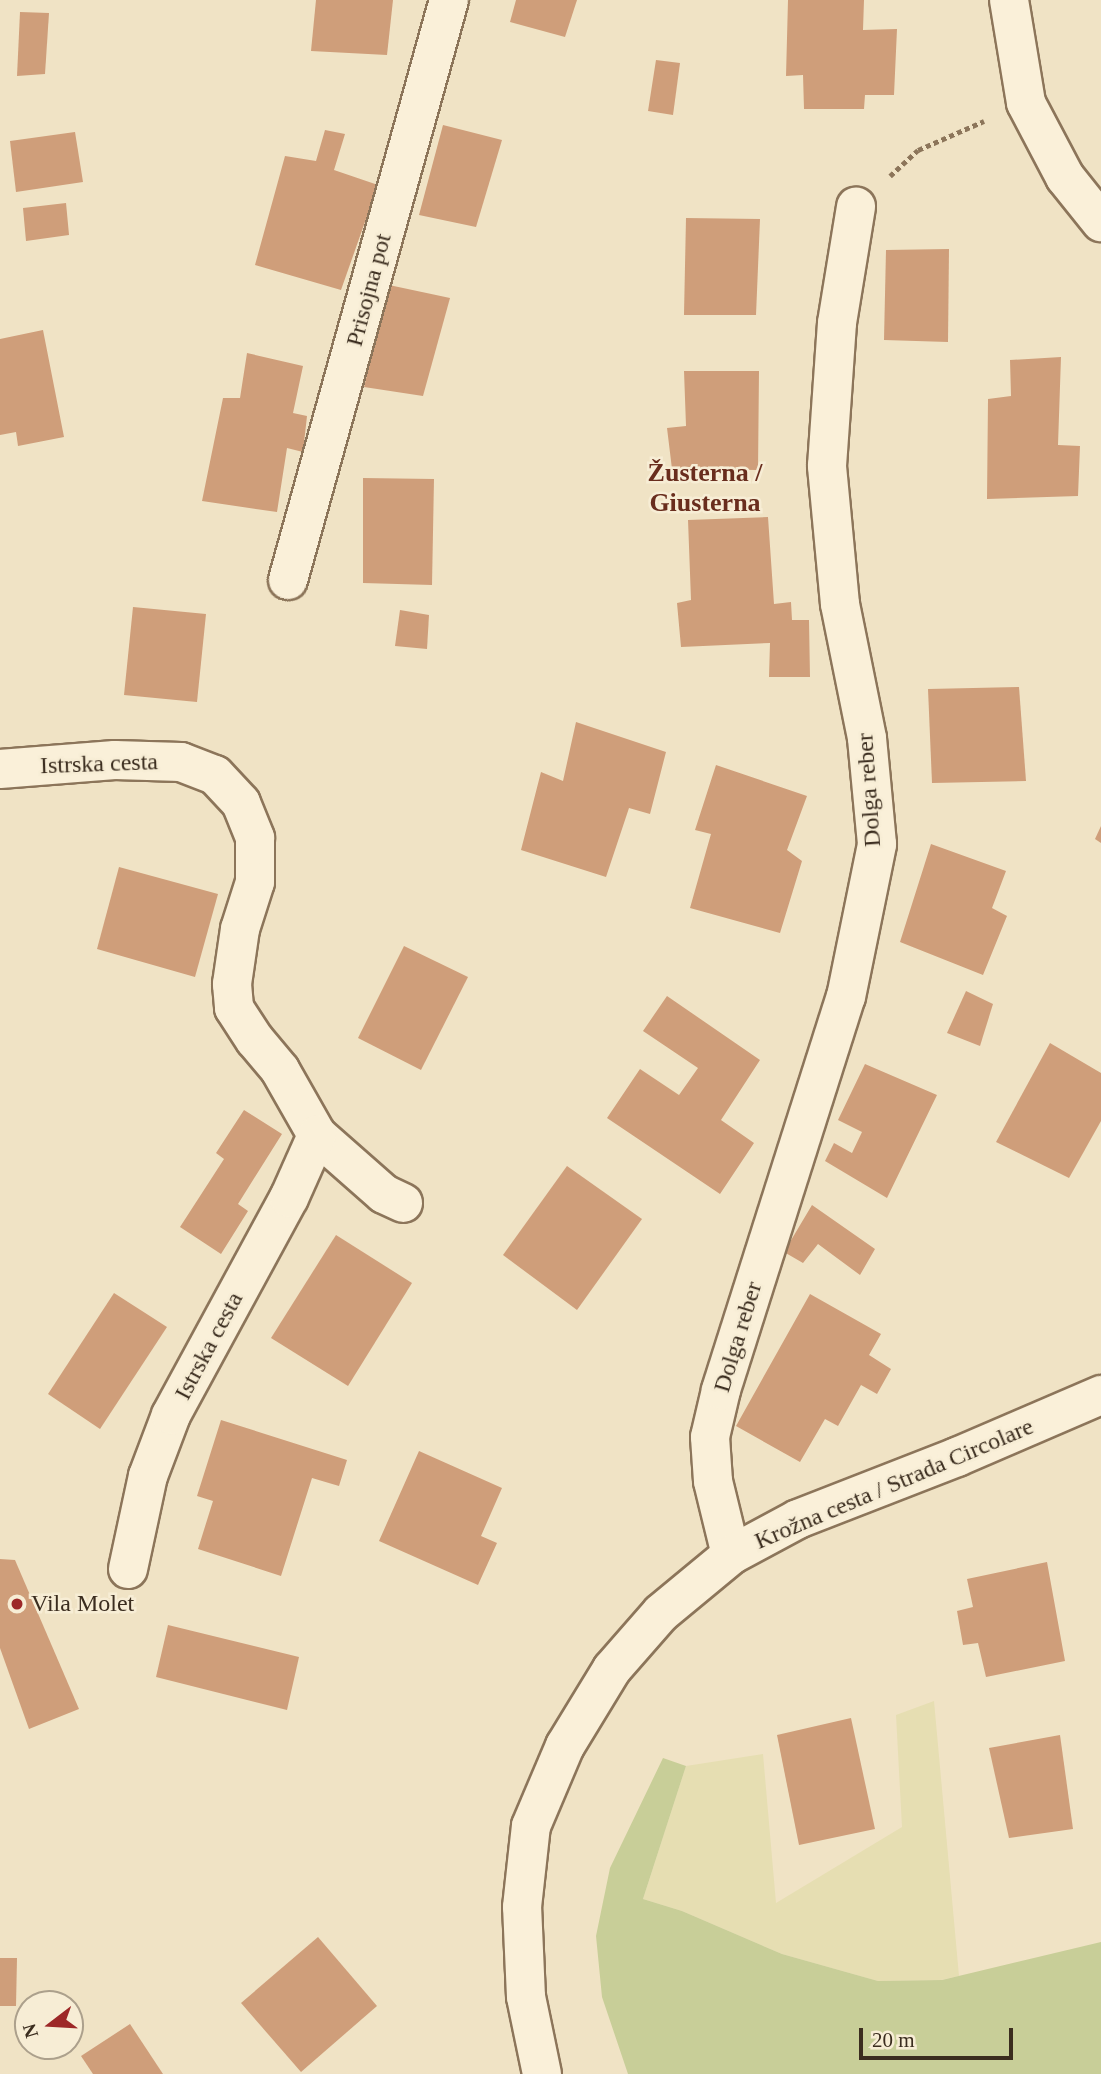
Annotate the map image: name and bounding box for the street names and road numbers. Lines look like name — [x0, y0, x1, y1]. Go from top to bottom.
street label: Prisojna pot — [340, 231, 398, 349]
street label: Dolga reber — [851, 732, 887, 848]
street label: Istrska cesta — [40, 748, 158, 780]
street label: Dolga reber — [708, 1278, 768, 1396]
street label: Istrska cesta — [169, 1287, 249, 1405]
street label: Krožna cesta / Strada Circolare — [750, 1412, 1038, 1556]

